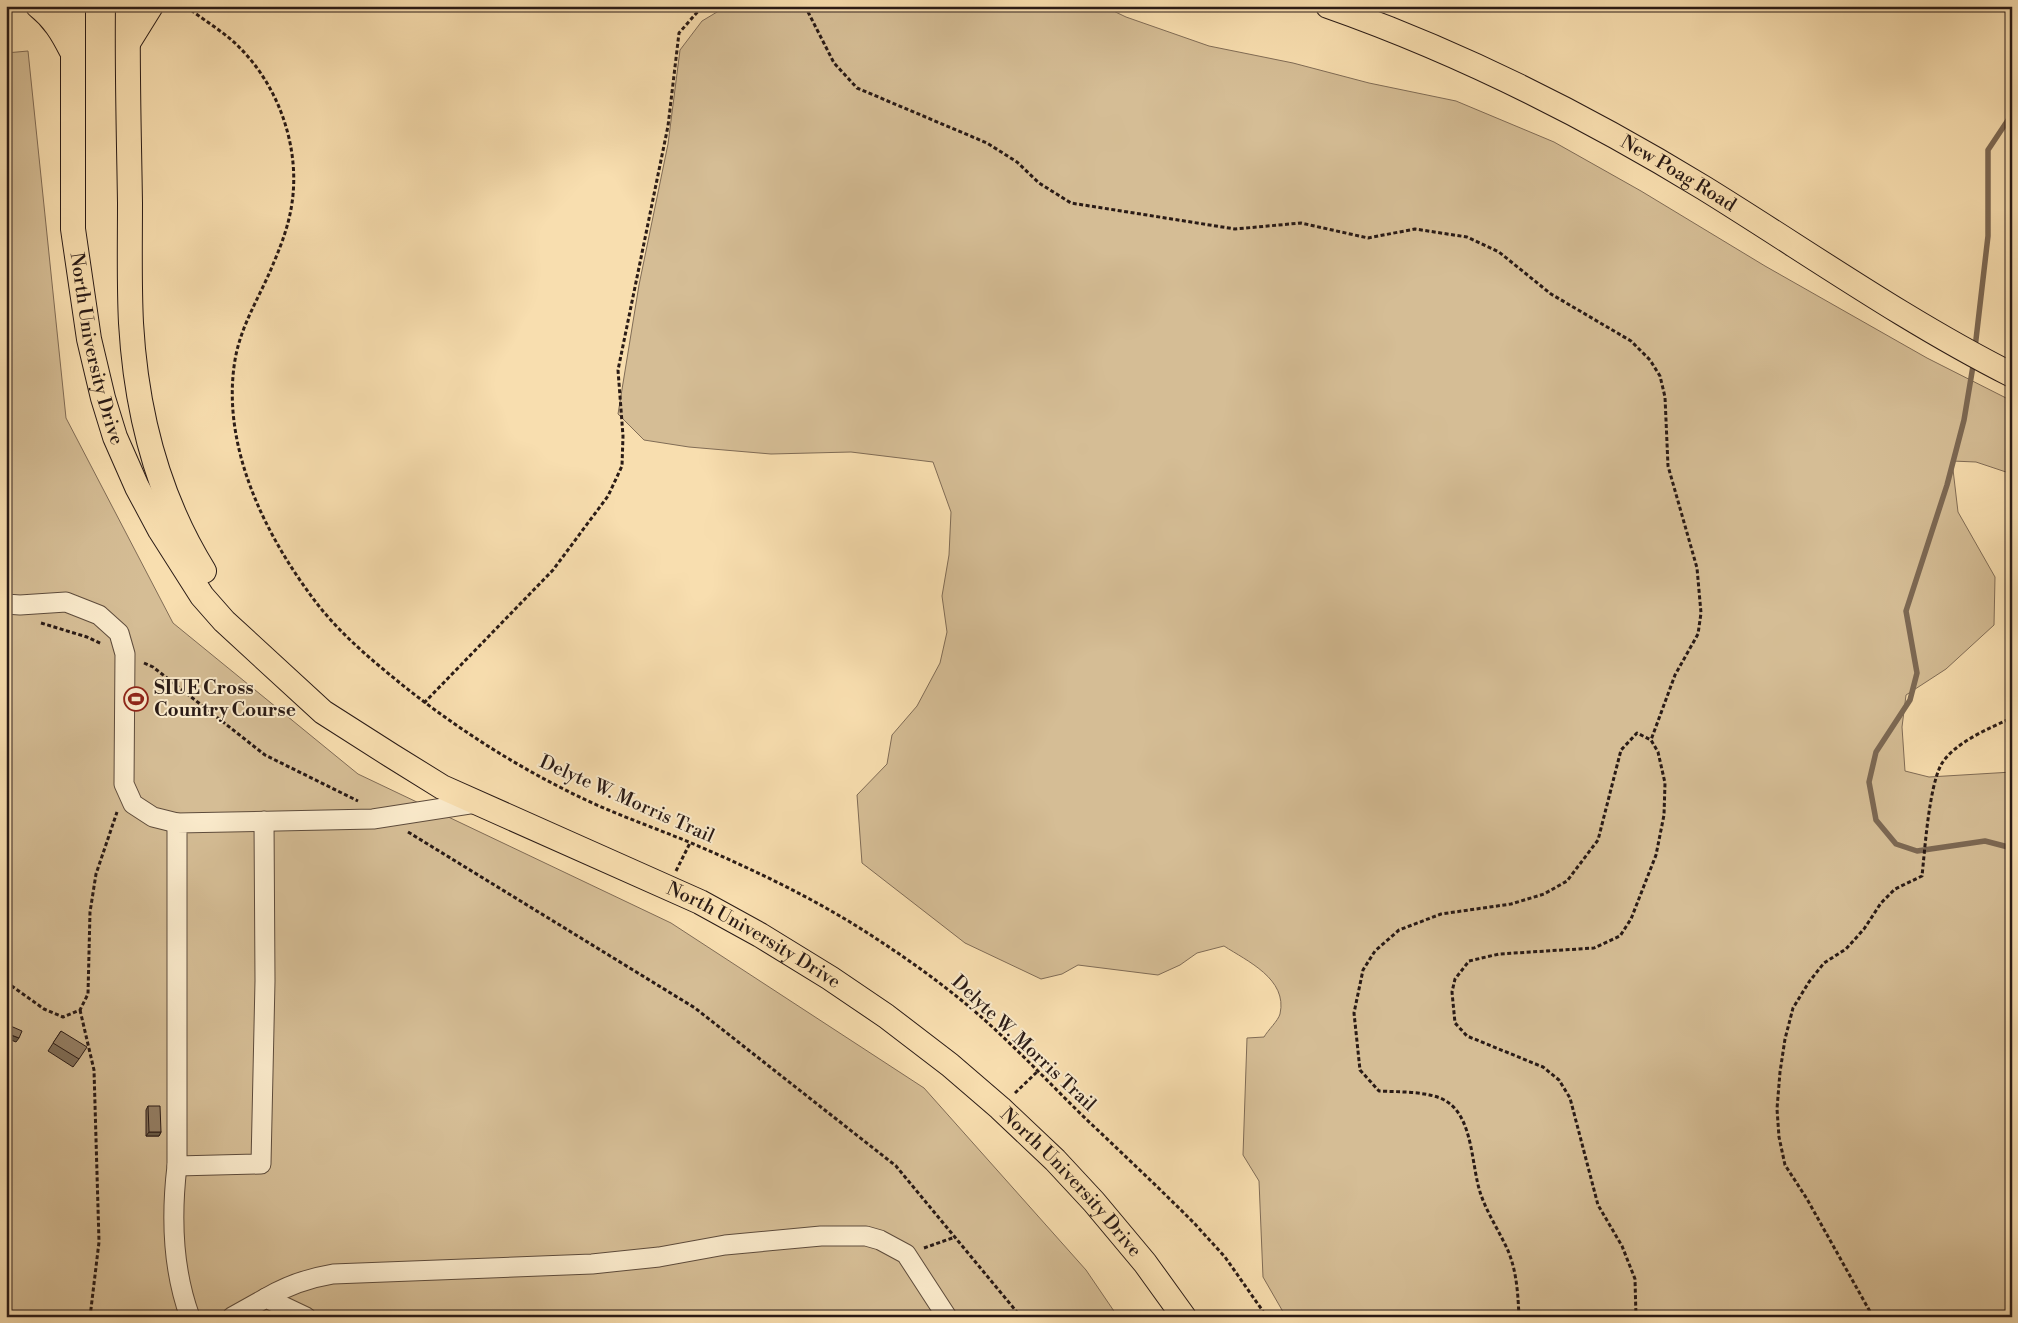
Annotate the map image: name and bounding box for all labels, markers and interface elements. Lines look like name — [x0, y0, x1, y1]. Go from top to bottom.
street label: New Poag Road — [1616, 130, 1741, 217]
street label: North University Drive — [65, 251, 129, 449]
place label: SIUE Cross Country Course — [154, 676, 296, 722]
sports icon: SIUE Cross Country Course — [123, 686, 149, 712]
street label: Delyte W. Morris Trail — [536, 750, 718, 849]
street label: North University Drive — [663, 877, 845, 994]
street label: Delyte W. Morris Trail — [947, 970, 1102, 1116]
street label: North University Drive — [995, 1103, 1147, 1262]

